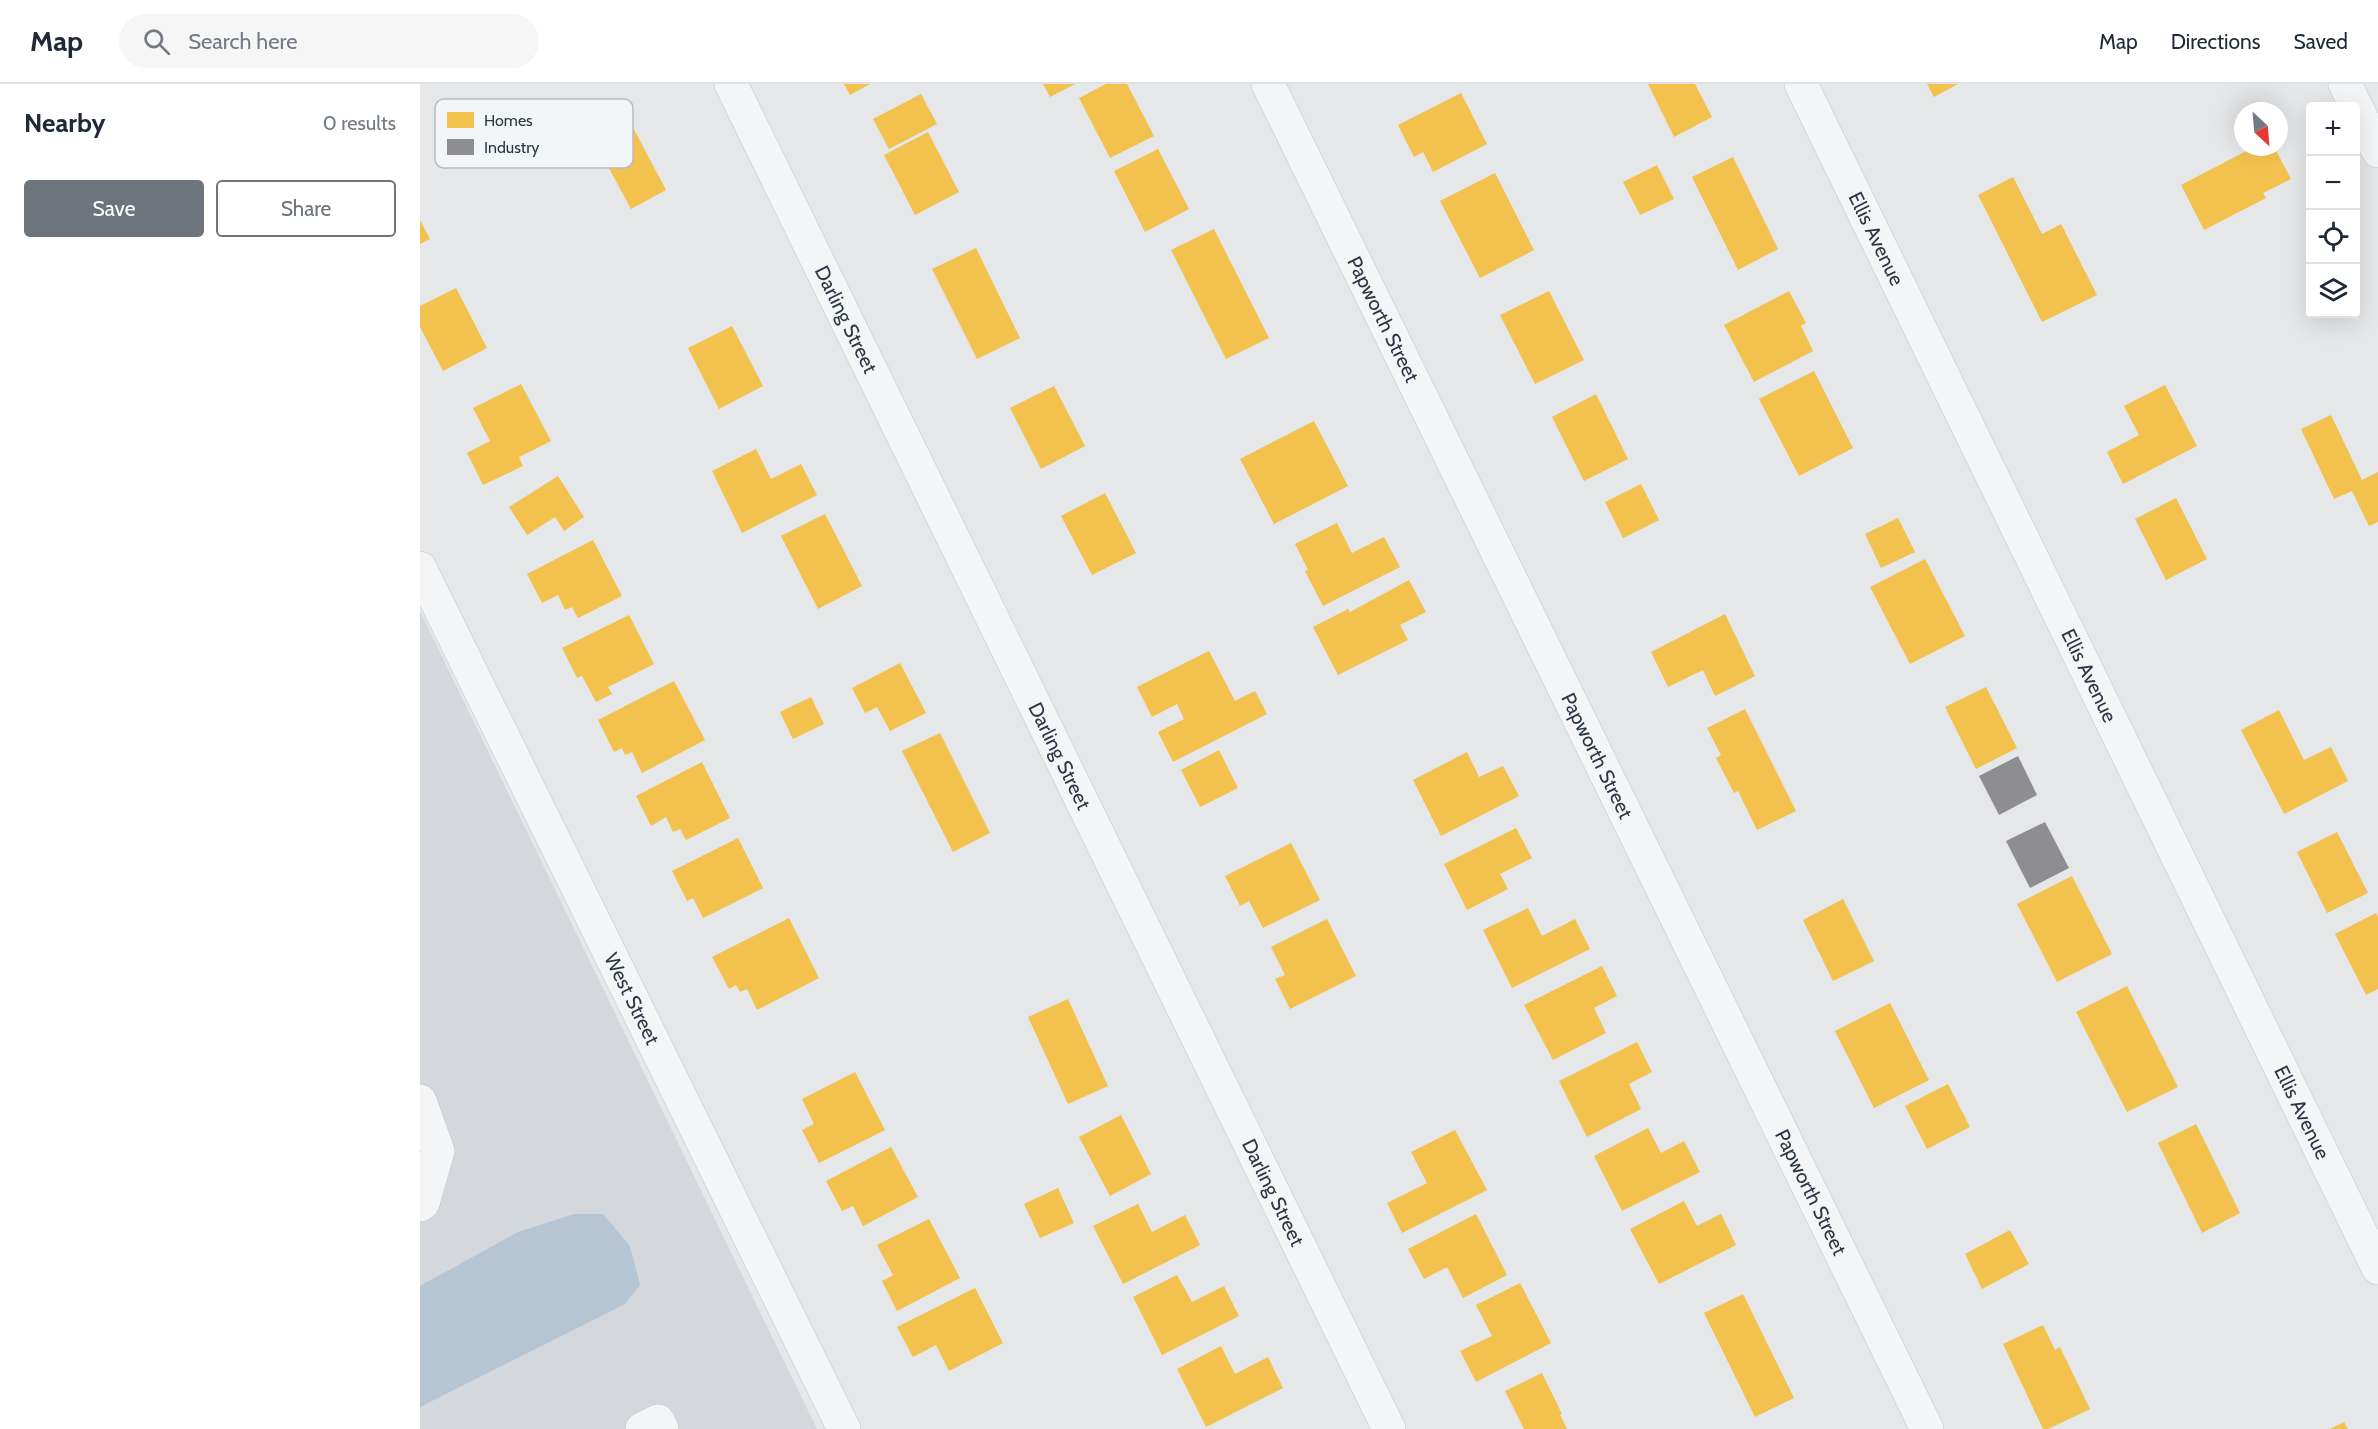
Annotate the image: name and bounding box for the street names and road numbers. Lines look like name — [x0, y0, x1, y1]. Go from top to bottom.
street label: Ellis Avenue — [1843, 188, 1909, 289]
street label: Papworth Street — [1342, 252, 1424, 386]
street label: Darling Street — [810, 262, 883, 377]
street label: Ellis Avenue — [2056, 625, 2122, 726]
street label: Papworth Street — [1556, 689, 1638, 823]
street label: Darling Street — [1023, 698, 1096, 814]
street label: West Street — [599, 949, 665, 1049]
street label: Ellis Avenue — [2269, 1062, 2335, 1163]
street label: Papworth Street — [1770, 1125, 1852, 1259]
street label: Darling Street — [1237, 1135, 1310, 1250]

